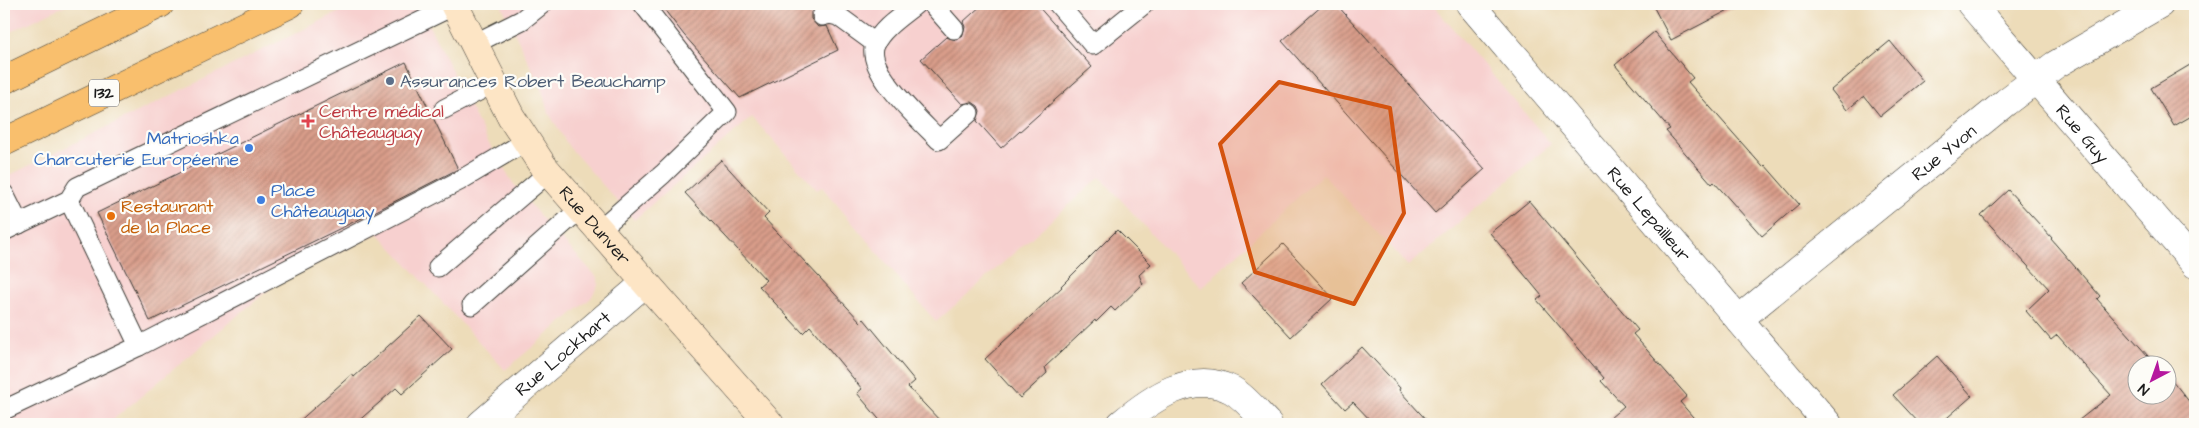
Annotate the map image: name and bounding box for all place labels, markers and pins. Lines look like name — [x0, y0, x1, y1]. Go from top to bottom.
place label: Assurances Robert Beauchamp — [400, 69, 666, 94]
marker: Assurances Robert Beauchamp — [384, 75, 396, 87]
place label: Centre médical Châteauguay — [319, 99, 444, 146]
marker: Centre médical Châteauguay — [301, 114, 315, 128]
place label: Matrioshka Charcuterie Européenne — [34, 126, 239, 172]
marker: Matrioshka Charcuterie Européenne — [243, 142, 255, 154]
place label: Place Châteauguay — [271, 178, 375, 225]
place label: Restaurant de la Place — [121, 194, 214, 240]
marker: Place Châteauguay — [255, 194, 267, 206]
marker: Restaurant de la Place — [105, 210, 117, 222]

